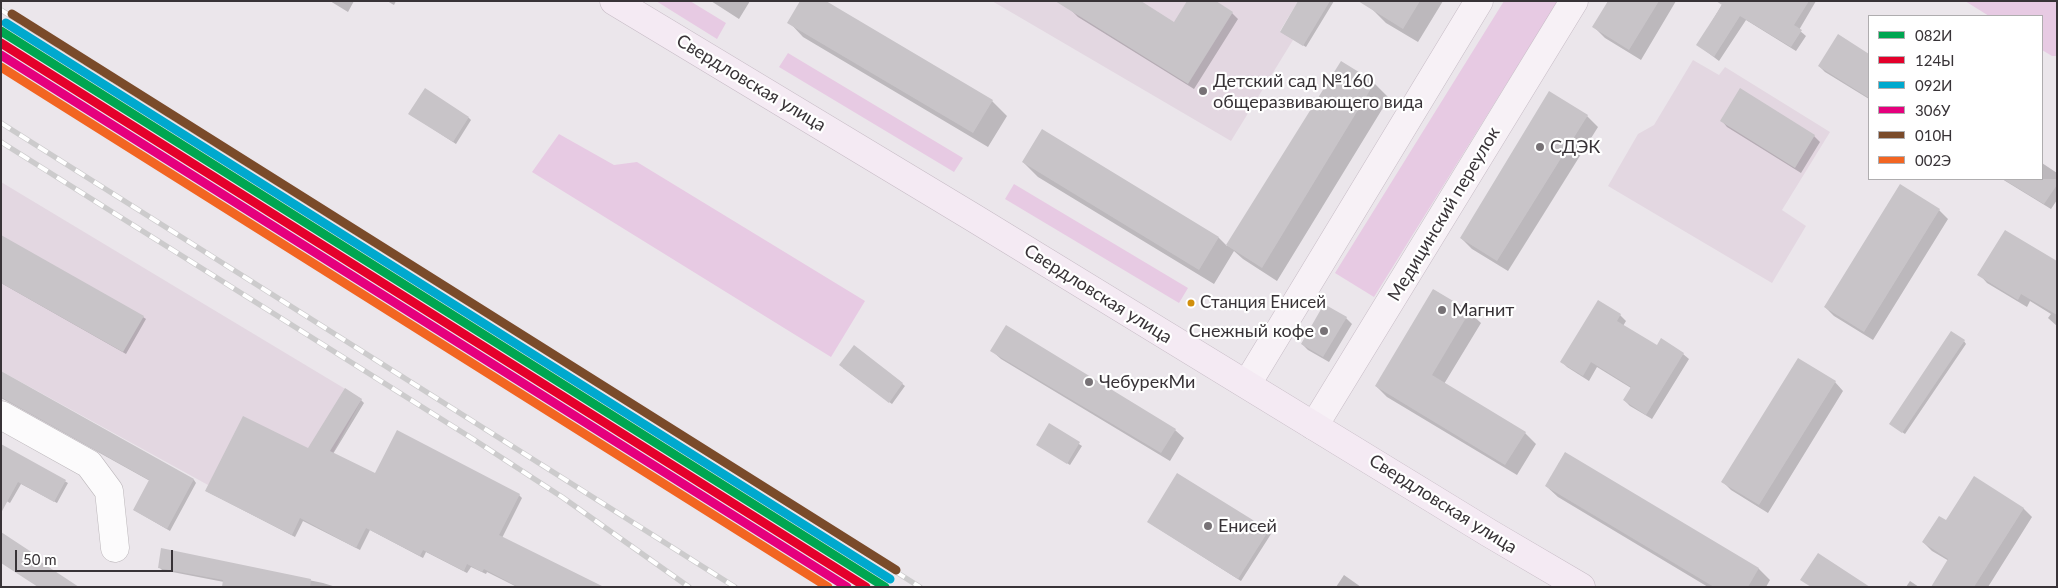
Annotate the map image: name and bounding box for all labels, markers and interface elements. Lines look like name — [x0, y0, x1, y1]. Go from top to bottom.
legend — [1868, 15, 2043, 180]
text: 082И — [1915, 26, 1953, 44]
street label: Свердловская улица — [672, 30, 830, 136]
text: 124Ы — [1915, 51, 1955, 69]
place label: Детский сад №160 общеразвивающего вида — [1213, 70, 1423, 112]
text: 092И — [1915, 76, 1953, 94]
marker: Детский сад №160 общеразвивающего вида — [1197, 85, 1209, 97]
text: 306У — [1915, 101, 1950, 119]
street label: Медицинский переулок — [1383, 123, 1505, 305]
text: 010Н — [1915, 126, 1953, 144]
place label: СДЭК — [1550, 136, 1600, 158]
marker: СДЭК — [1534, 141, 1546, 153]
text: 002Э — [1915, 151, 1951, 169]
street label: Свердловская улица — [1020, 240, 1176, 348]
place label: Станция Енисей — [1200, 293, 1326, 313]
marker: Станция Енисей — [1186, 298, 1196, 308]
place label: Магнит — [1452, 299, 1514, 321]
marker: Магнит — [1436, 304, 1448, 316]
place label: Снежный кофе — [1189, 320, 1314, 342]
marker: Снежный кофе — [1318, 325, 1330, 337]
place label: ЧебурекМи — [1099, 371, 1195, 393]
marker: ЧебурекМи — [1083, 376, 1095, 388]
street label: Свердловская улица — [1365, 450, 1521, 558]
place label: Енисей — [1218, 515, 1277, 537]
marker: Енисей — [1202, 520, 1214, 532]
scale bar — [18, 540, 175, 572]
text: 50 m — [23, 550, 57, 568]

